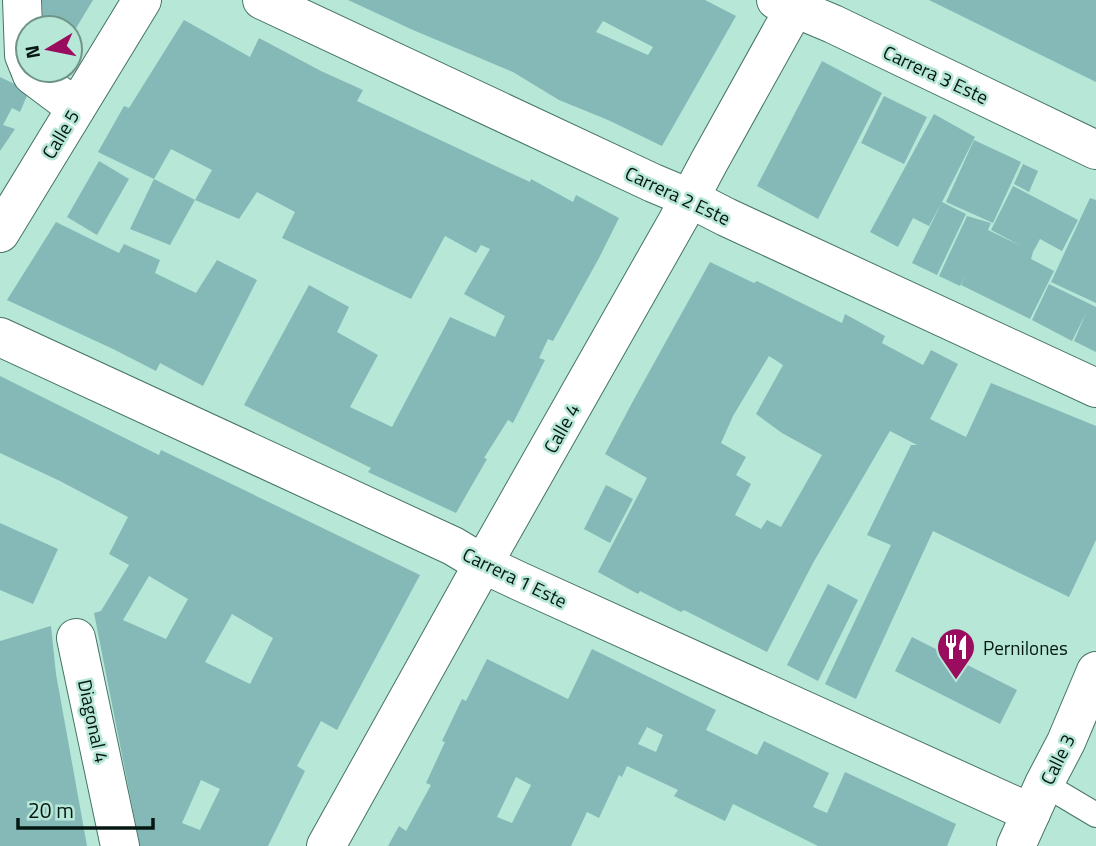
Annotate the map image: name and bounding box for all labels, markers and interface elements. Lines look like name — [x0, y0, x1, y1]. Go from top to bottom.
north arrow — [14, 14, 84, 84]
street label: Carrera 3 Este — [879, 37, 993, 111]
text: N — [16, 43, 47, 61]
street label: Calle 5 — [34, 104, 86, 164]
street label: Carrera 2 Este — [621, 158, 735, 232]
street label: Calle 4 — [535, 398, 587, 458]
street label: Carrera 1 Este — [458, 539, 572, 615]
restaurant icon: Pernilones — [935, 626, 977, 681]
place label: Pernilones — [983, 633, 1068, 662]
street label: Diagonal 4 — [71, 677, 117, 765]
street label: Calle 3 — [1032, 729, 1082, 789]
scale bar — [18, 786, 152, 830]
text: 20 m — [28, 794, 74, 826]

